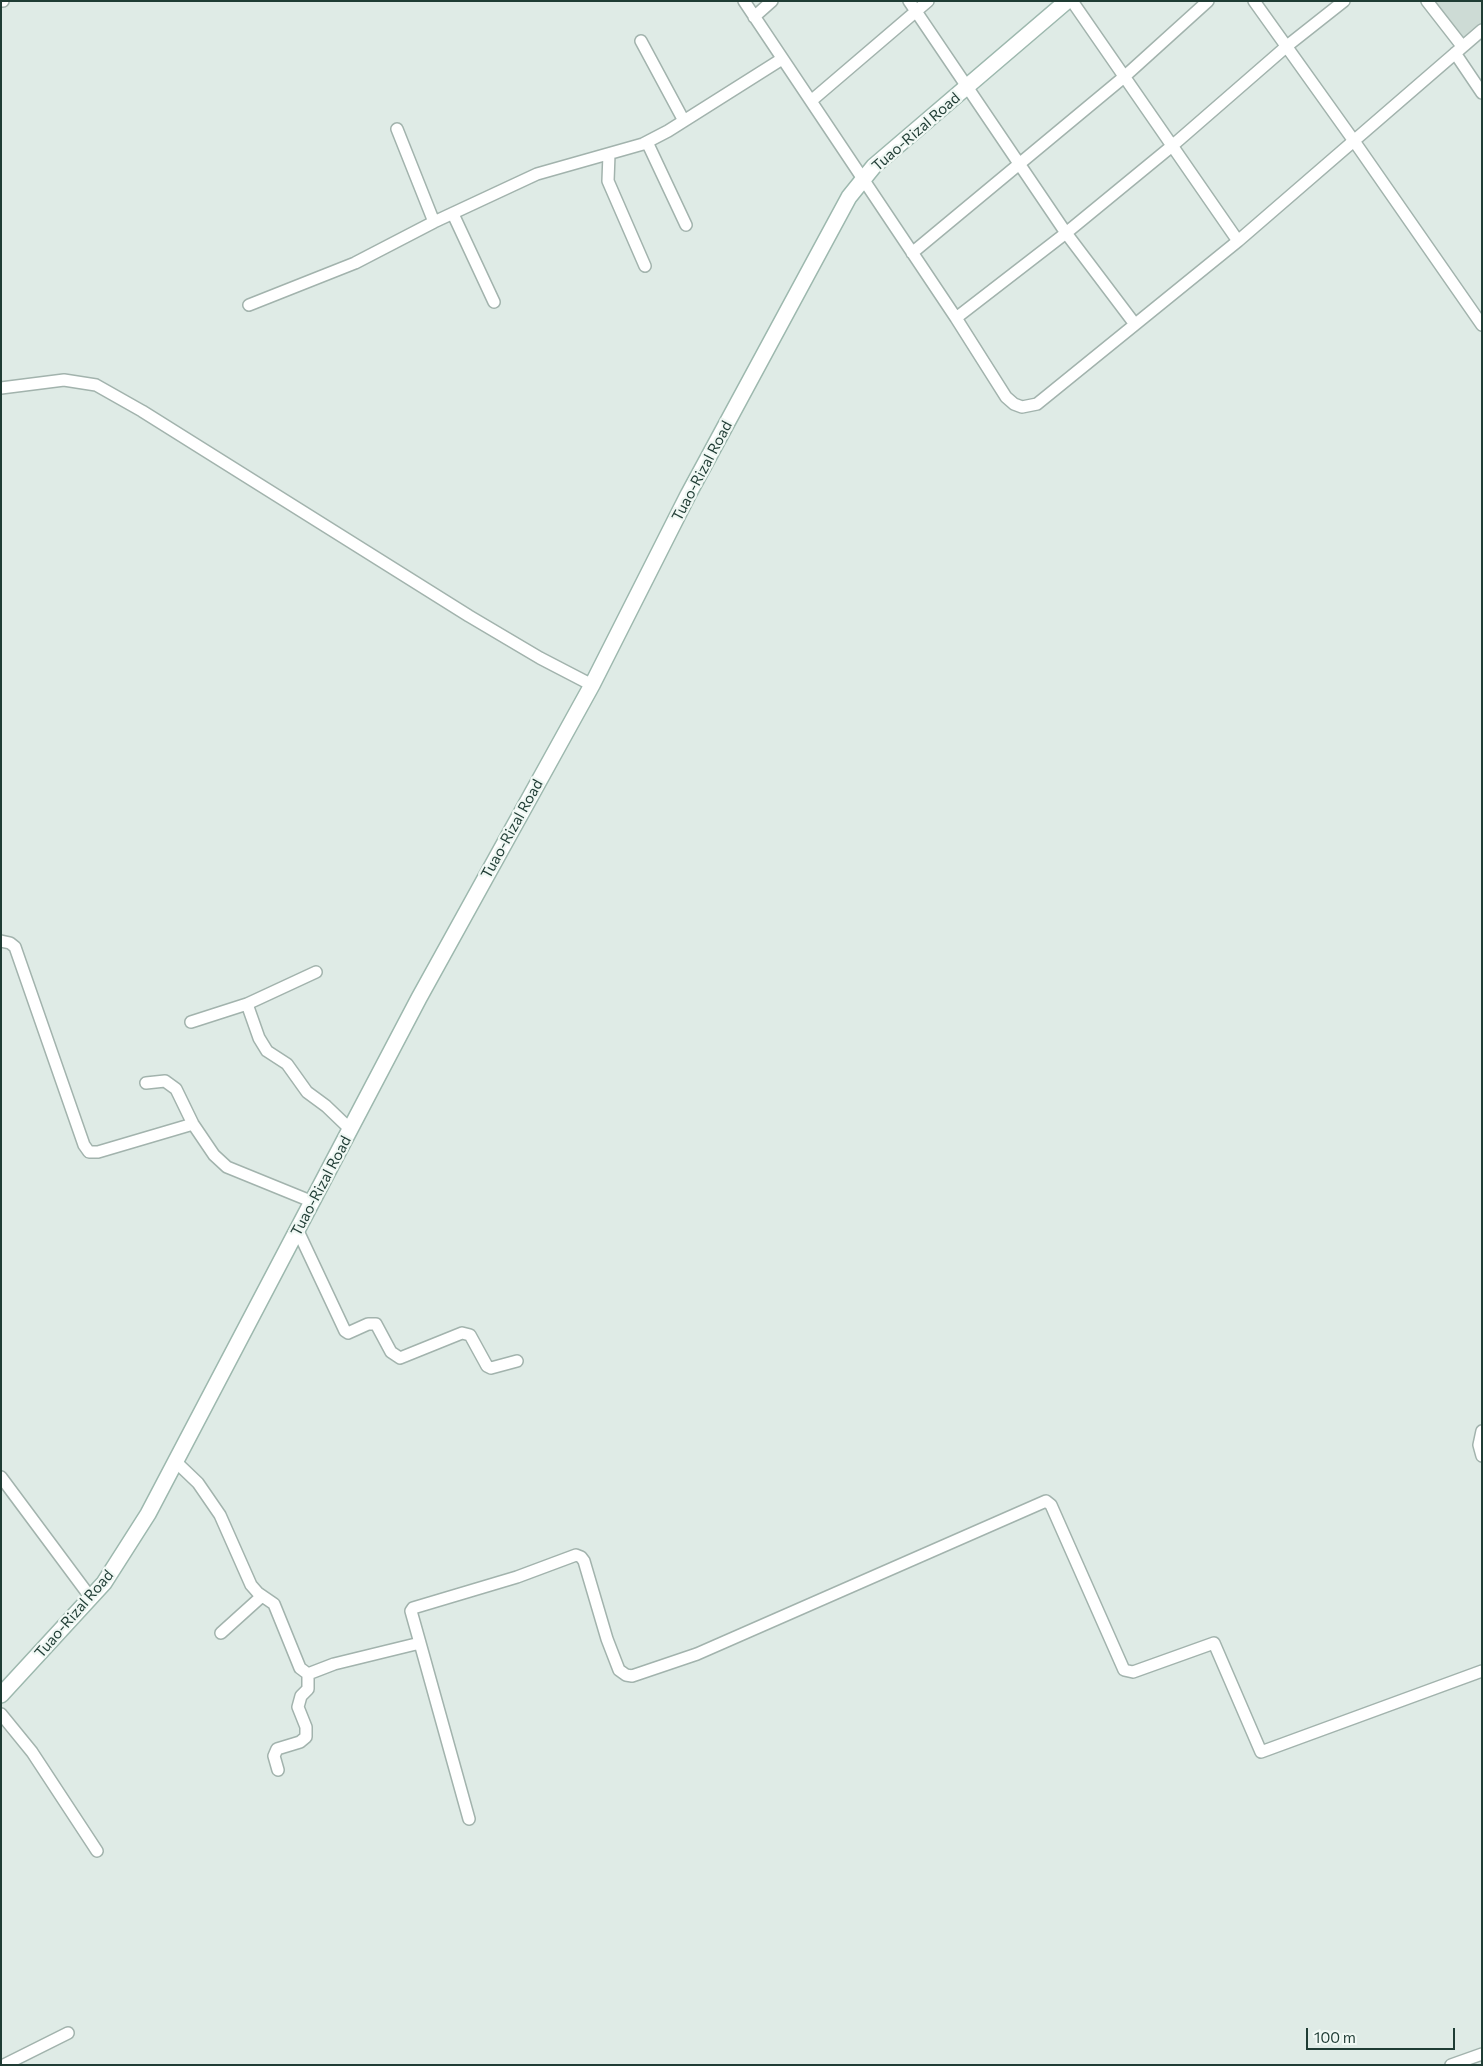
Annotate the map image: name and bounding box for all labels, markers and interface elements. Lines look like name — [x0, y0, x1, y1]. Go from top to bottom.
street label: Tuao-Rizal Road — [868, 89, 964, 175]
street label: Tuao-Rizal Road — [668, 418, 736, 524]
street label: Tuao-Rizal Road — [477, 776, 547, 882]
street label: Tuao-Rizal Road — [287, 1133, 355, 1239]
street label: Tuao-Rizal Road — [31, 1566, 117, 1662]
scale bar — [1308, 2018, 1457, 2050]
text: 100 m — [1314, 2028, 1356, 2046]

